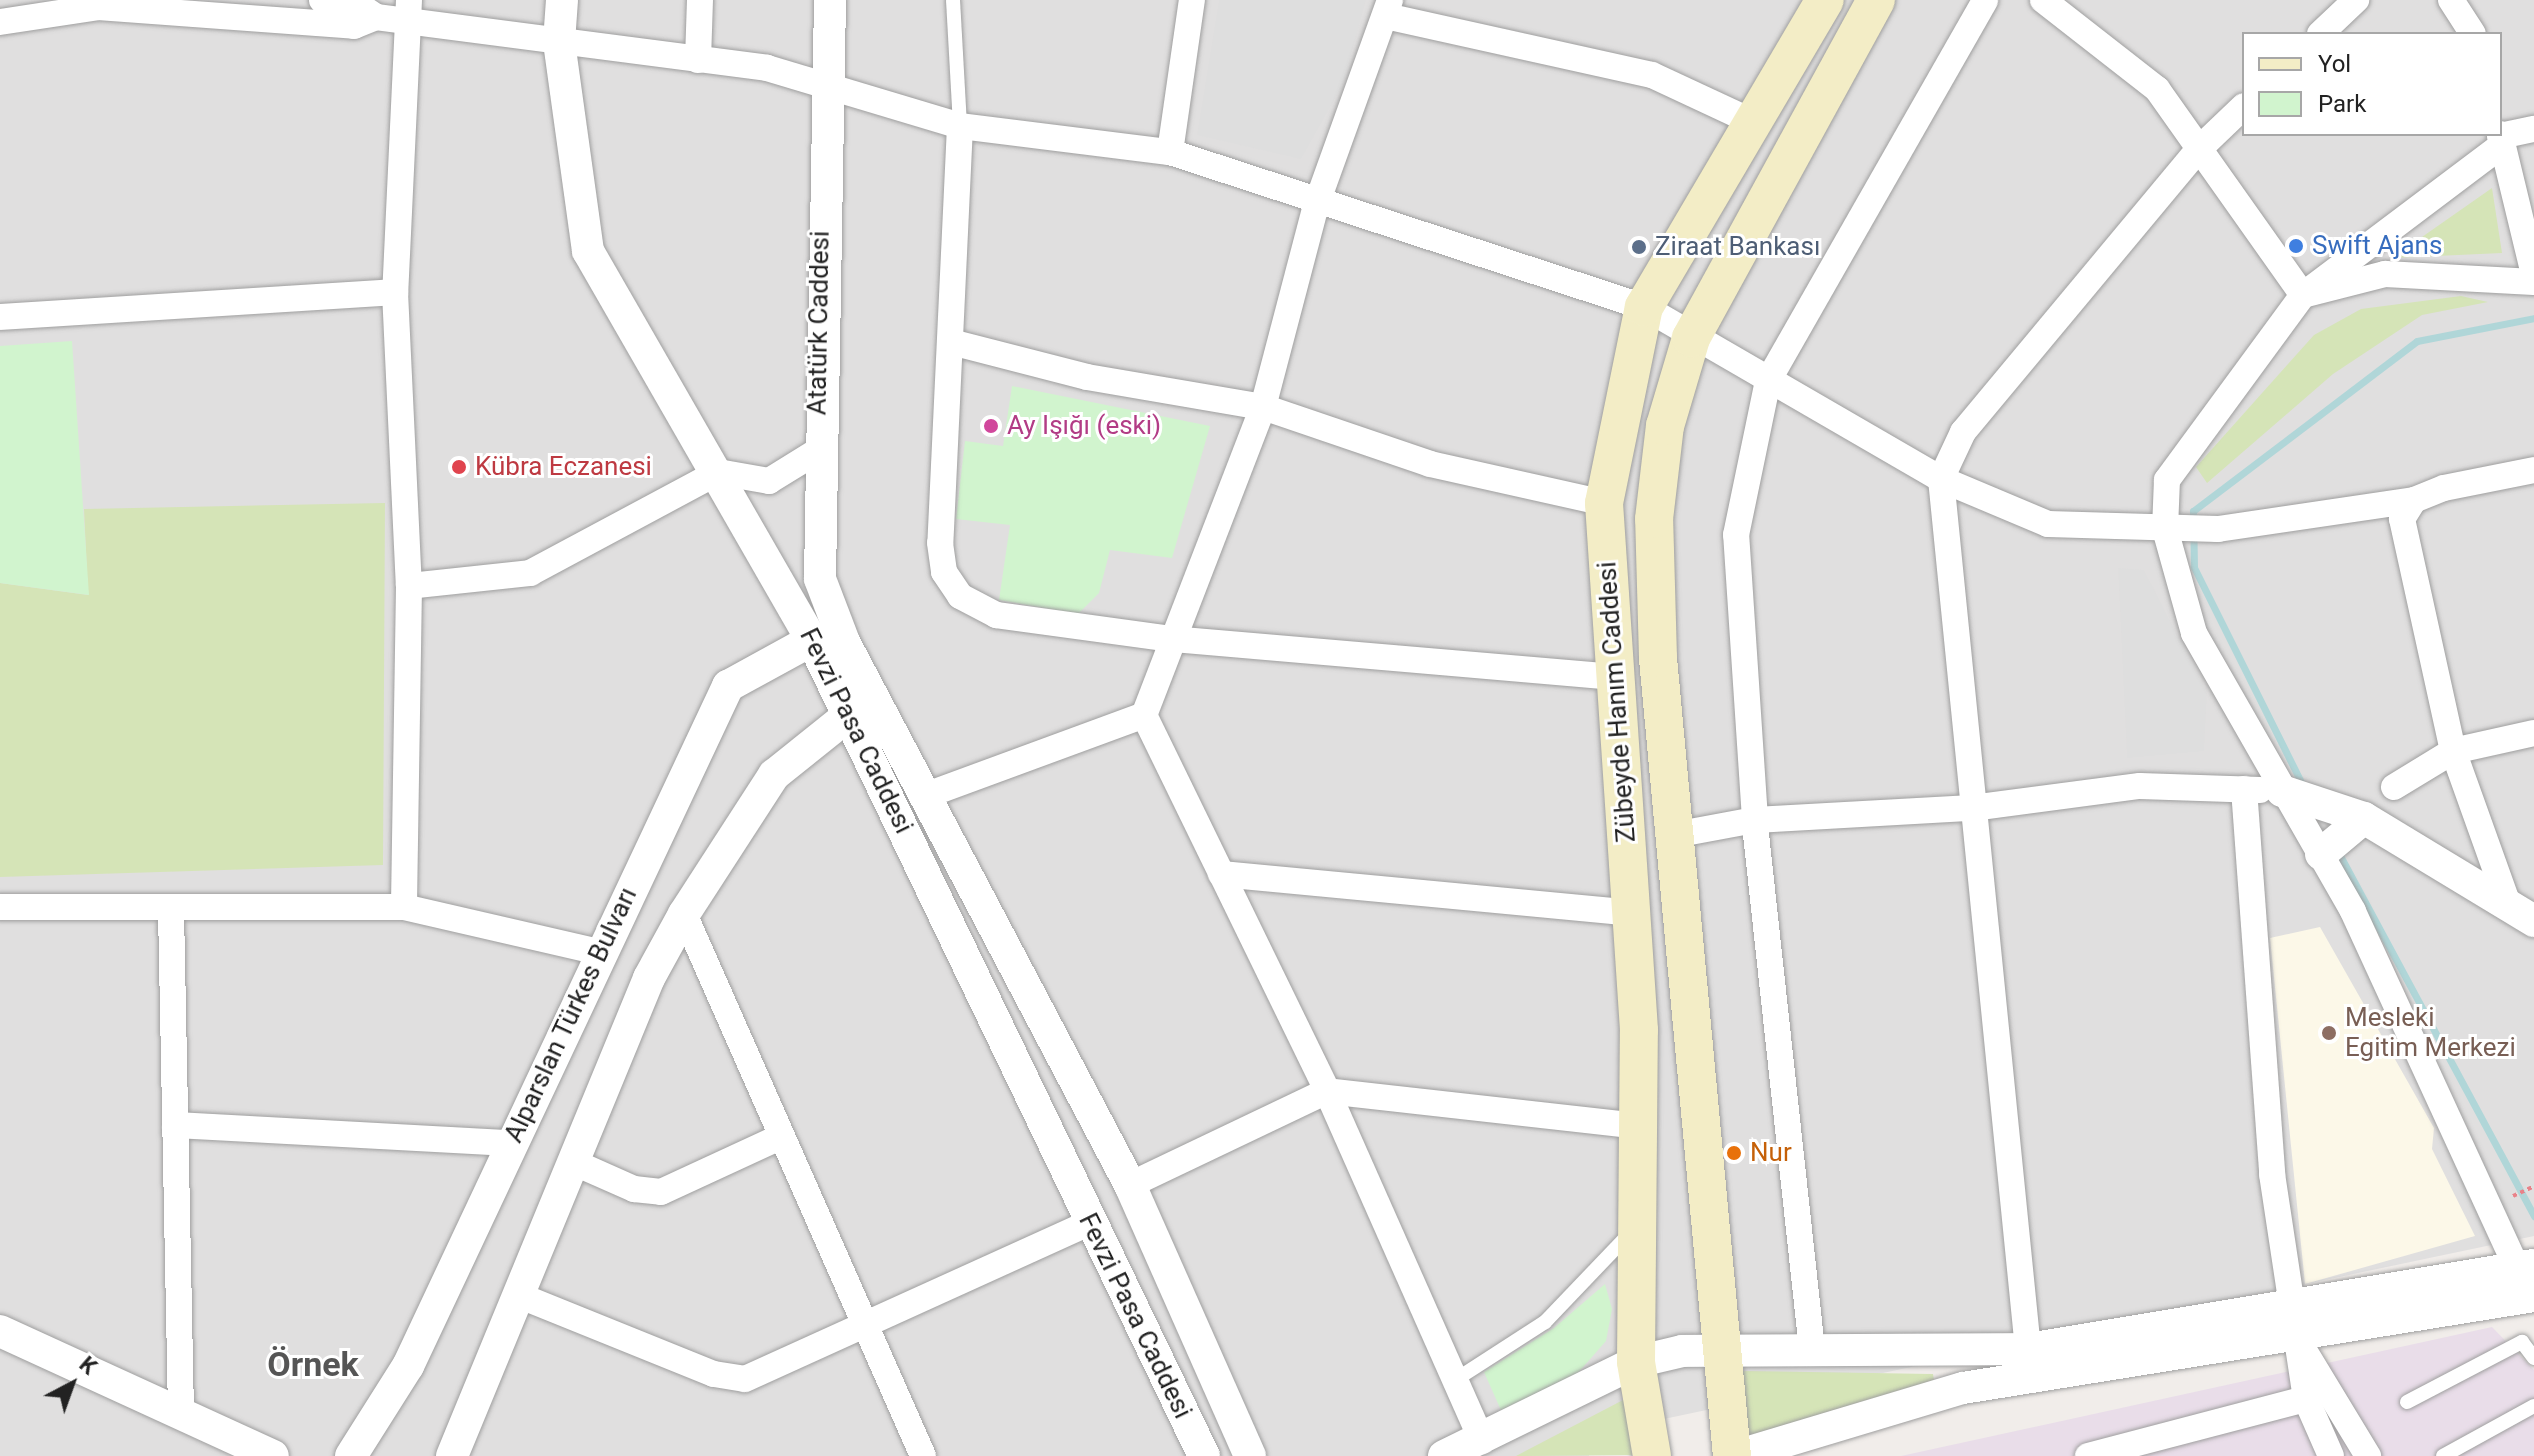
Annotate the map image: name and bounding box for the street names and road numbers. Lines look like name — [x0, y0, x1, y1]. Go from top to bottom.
street label: Atatürk Caddesi — [802, 230, 836, 416]
street label: Zübeyde Hanım Caddesi — [1592, 560, 1642, 844]
street label: Fevzi Pasa Caddesi — [793, 623, 919, 839]
street label: Alparslan Türkes Bulvarı — [498, 882, 644, 1148]
street label: Fevzi Pasa Caddesi — [1072, 1208, 1198, 1424]

